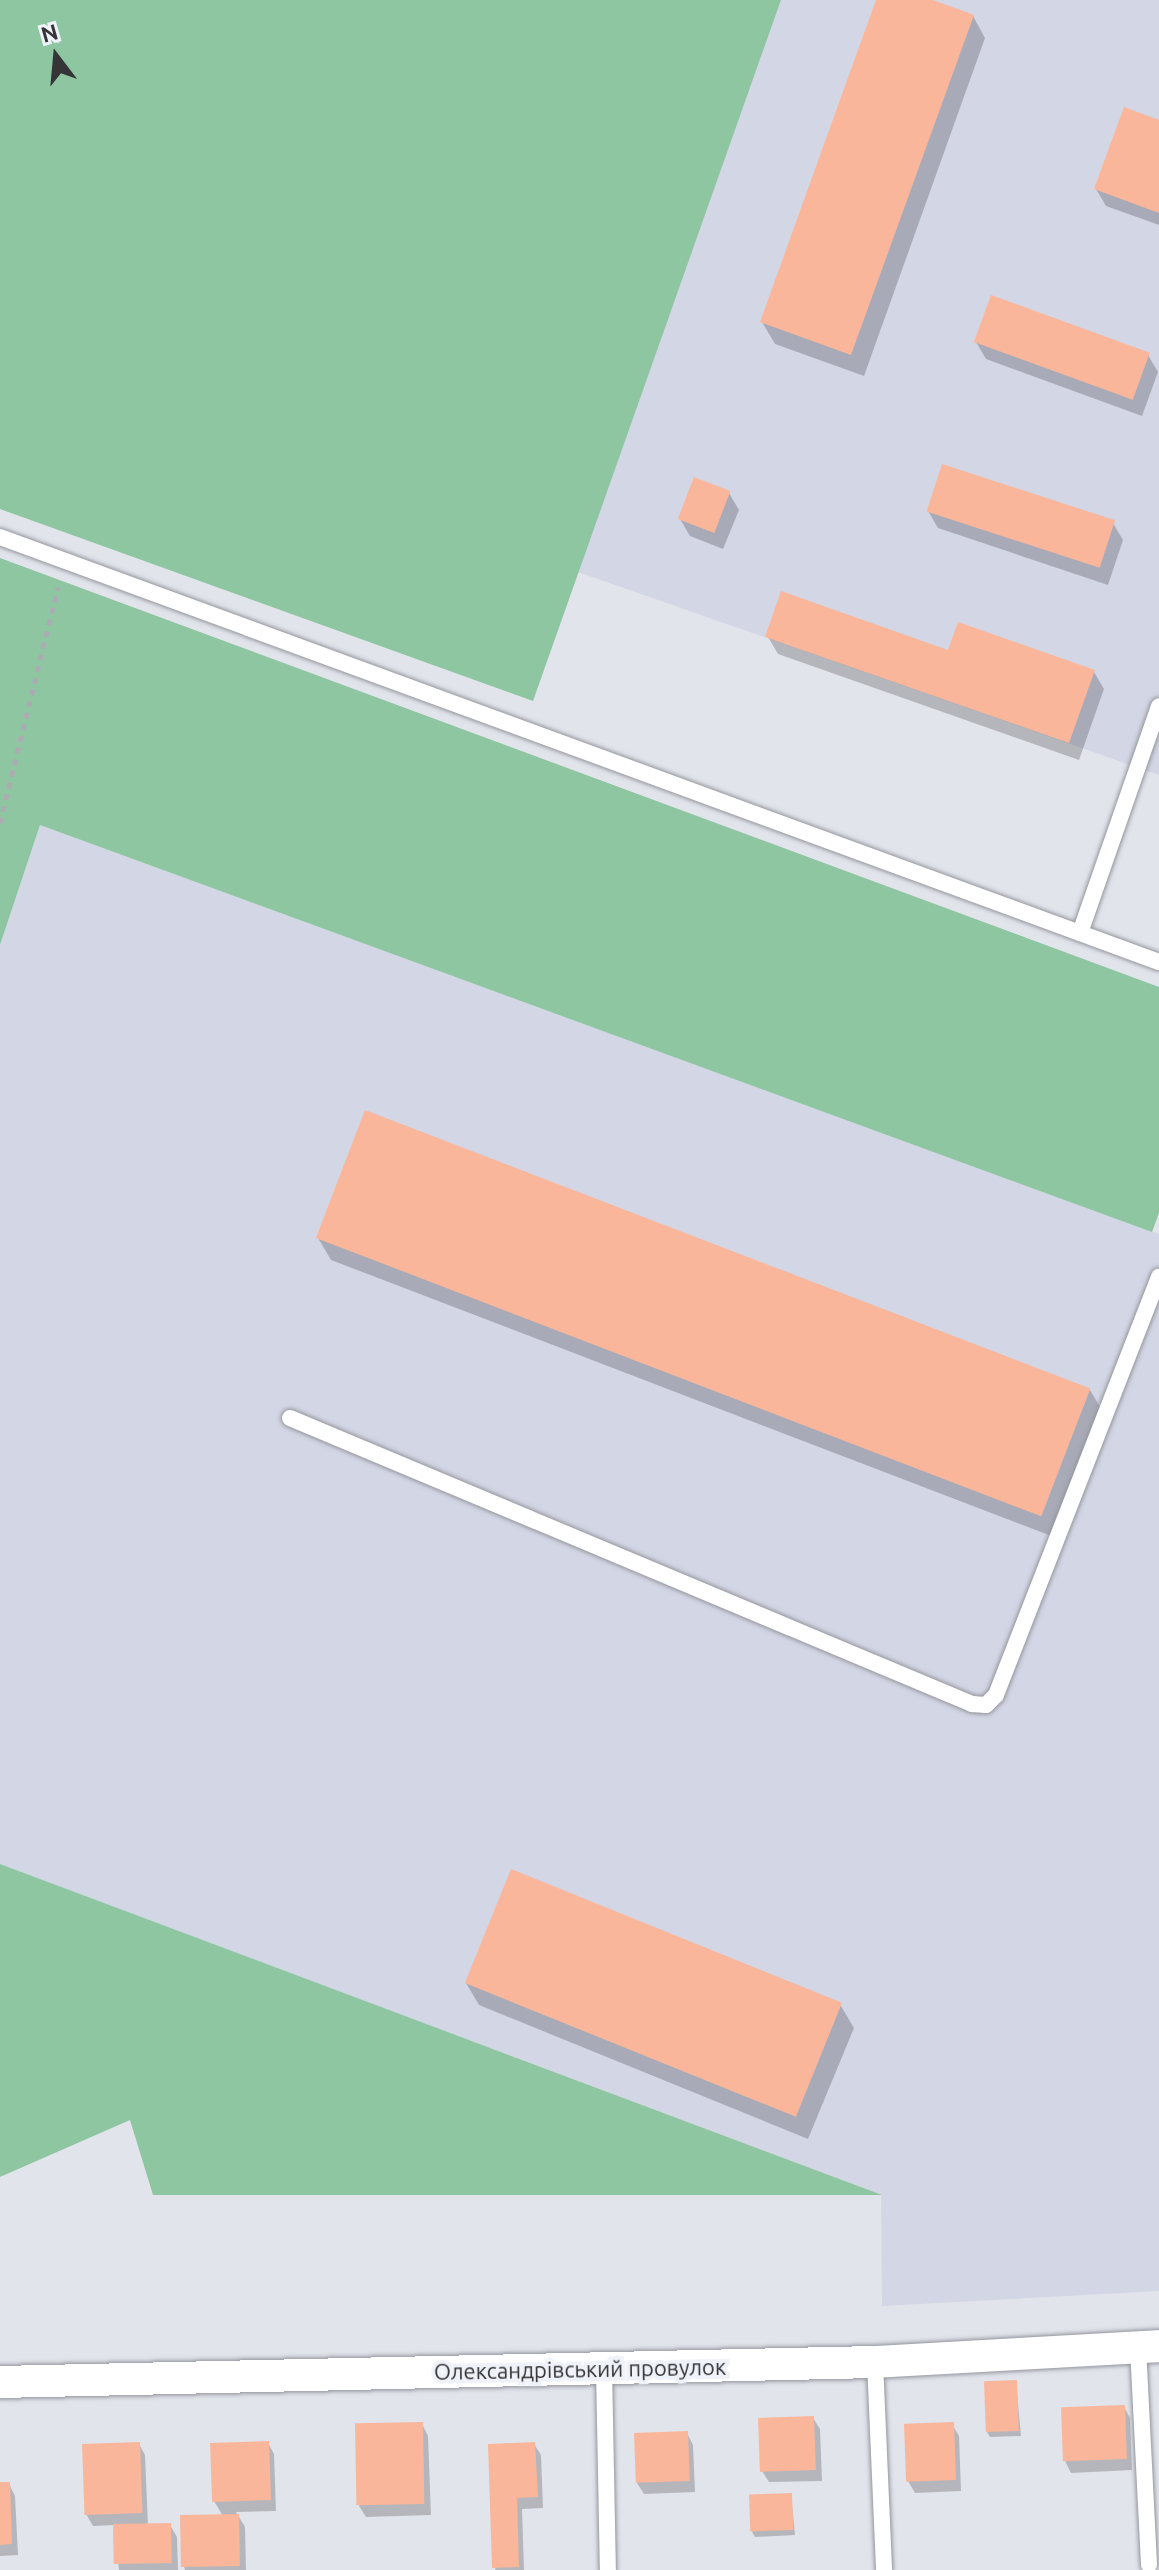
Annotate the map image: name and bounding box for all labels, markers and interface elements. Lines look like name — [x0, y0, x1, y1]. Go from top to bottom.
north arrow — [16, 16, 96, 96]
text: N — [38, 18, 61, 47]
street label: Олександрівський провулок — [434, 2353, 726, 2385]

